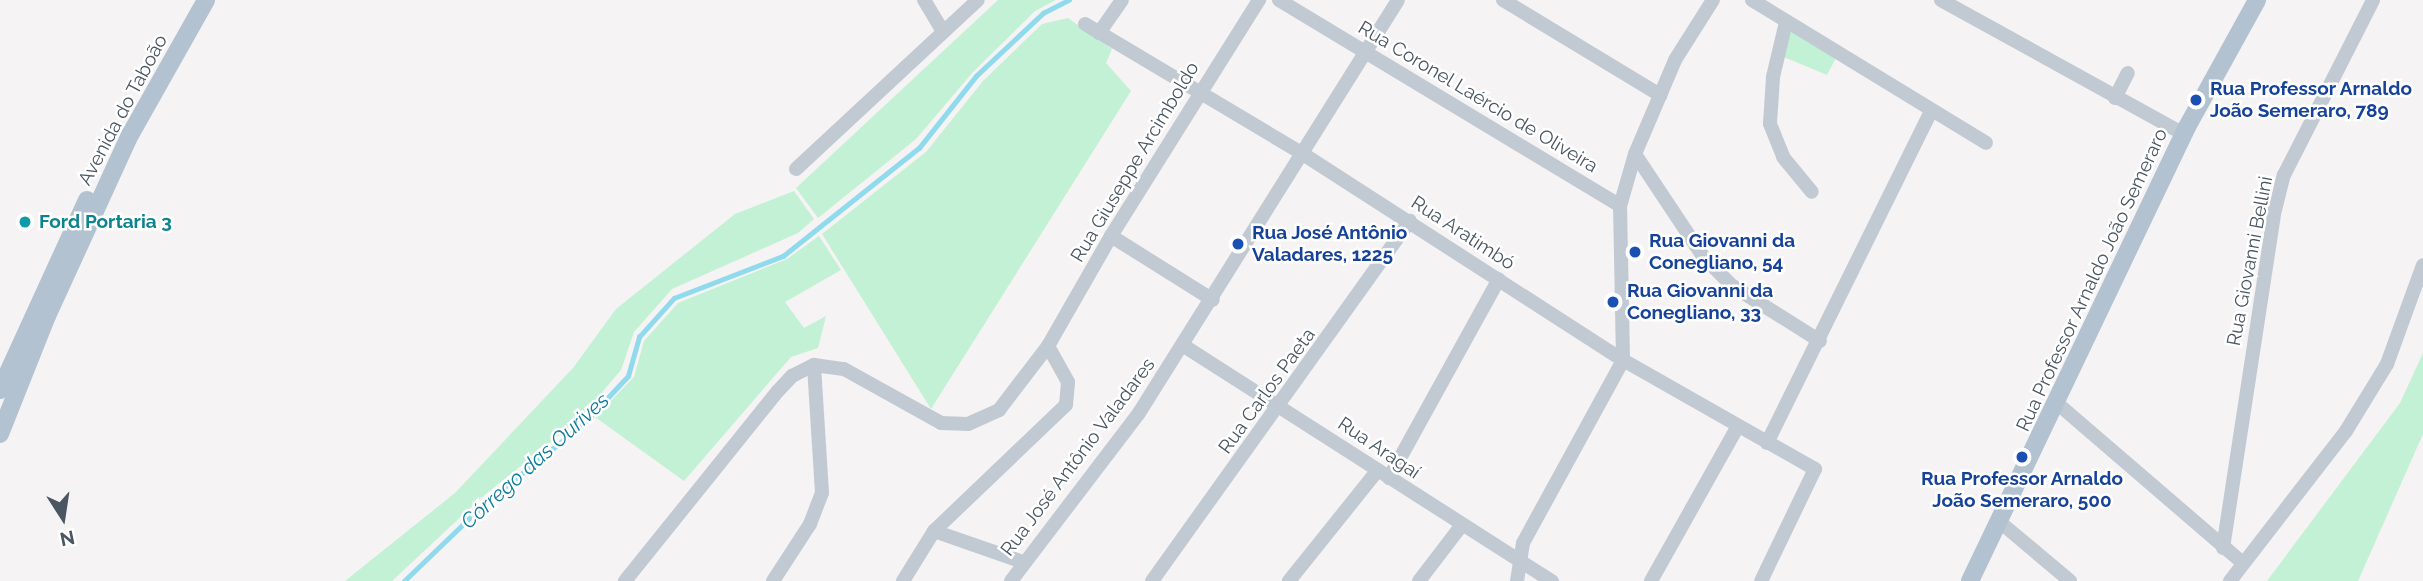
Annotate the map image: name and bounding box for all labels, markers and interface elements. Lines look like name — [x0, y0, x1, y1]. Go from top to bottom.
street label: Rua Coronel Laércio de Oliveira — [1354, 16, 1602, 178]
street label: Avenida do Taboão — [73, 30, 173, 190]
street label: Rua Giuseppe Arcimboldo — [1066, 58, 1204, 266]
place label: Rua Professor Arnaldo João Semeraro, 789 — [2210, 78, 2413, 122]
marker: Rua Professor Arnaldo João Semeraro, 789 — [2188, 92, 2204, 108]
street label: Rua Professor Arnaldo João Semeraro — [2011, 124, 2173, 436]
street label: Rua Giovanni Bellini — [2222, 174, 2278, 348]
street label: Rua Aratimbó — [1407, 191, 1519, 275]
place label: Ford Portaria 3 — [39, 211, 172, 233]
marker: Ford Portaria 3 — [17, 214, 33, 230]
place label: Rua José Antônio Valadares, 1225 — [1252, 222, 1408, 266]
place label: Rua Giovanni da Conegliano, 54 — [1649, 230, 1795, 274]
marker: Rua José Antônio Valadares, 1225 — [1230, 236, 1246, 252]
marker: Rua Giovanni da Conegliano, 54 — [1627, 244, 1643, 260]
place label: Rua Giovanni da Conegliano, 33 — [1627, 280, 1773, 324]
marker: Rua Giovanni da Conegliano, 33 — [1605, 294, 1621, 310]
street label: Rua Carlos Paeta — [1214, 324, 1320, 458]
street label: Rua José Antônio Valadares — [996, 353, 1160, 561]
water label: Córrego das Ourives — [456, 388, 614, 534]
street label: Rua Aragaí — [1333, 412, 1425, 484]
marker: Rua Professor Arnaldo João Semeraro, 500 — [2014, 449, 2030, 465]
place label: Rua Professor Arnaldo João Semeraro, 500 — [1921, 468, 2123, 512]
north arrow — [28, 483, 98, 553]
text: N — [58, 526, 77, 551]

